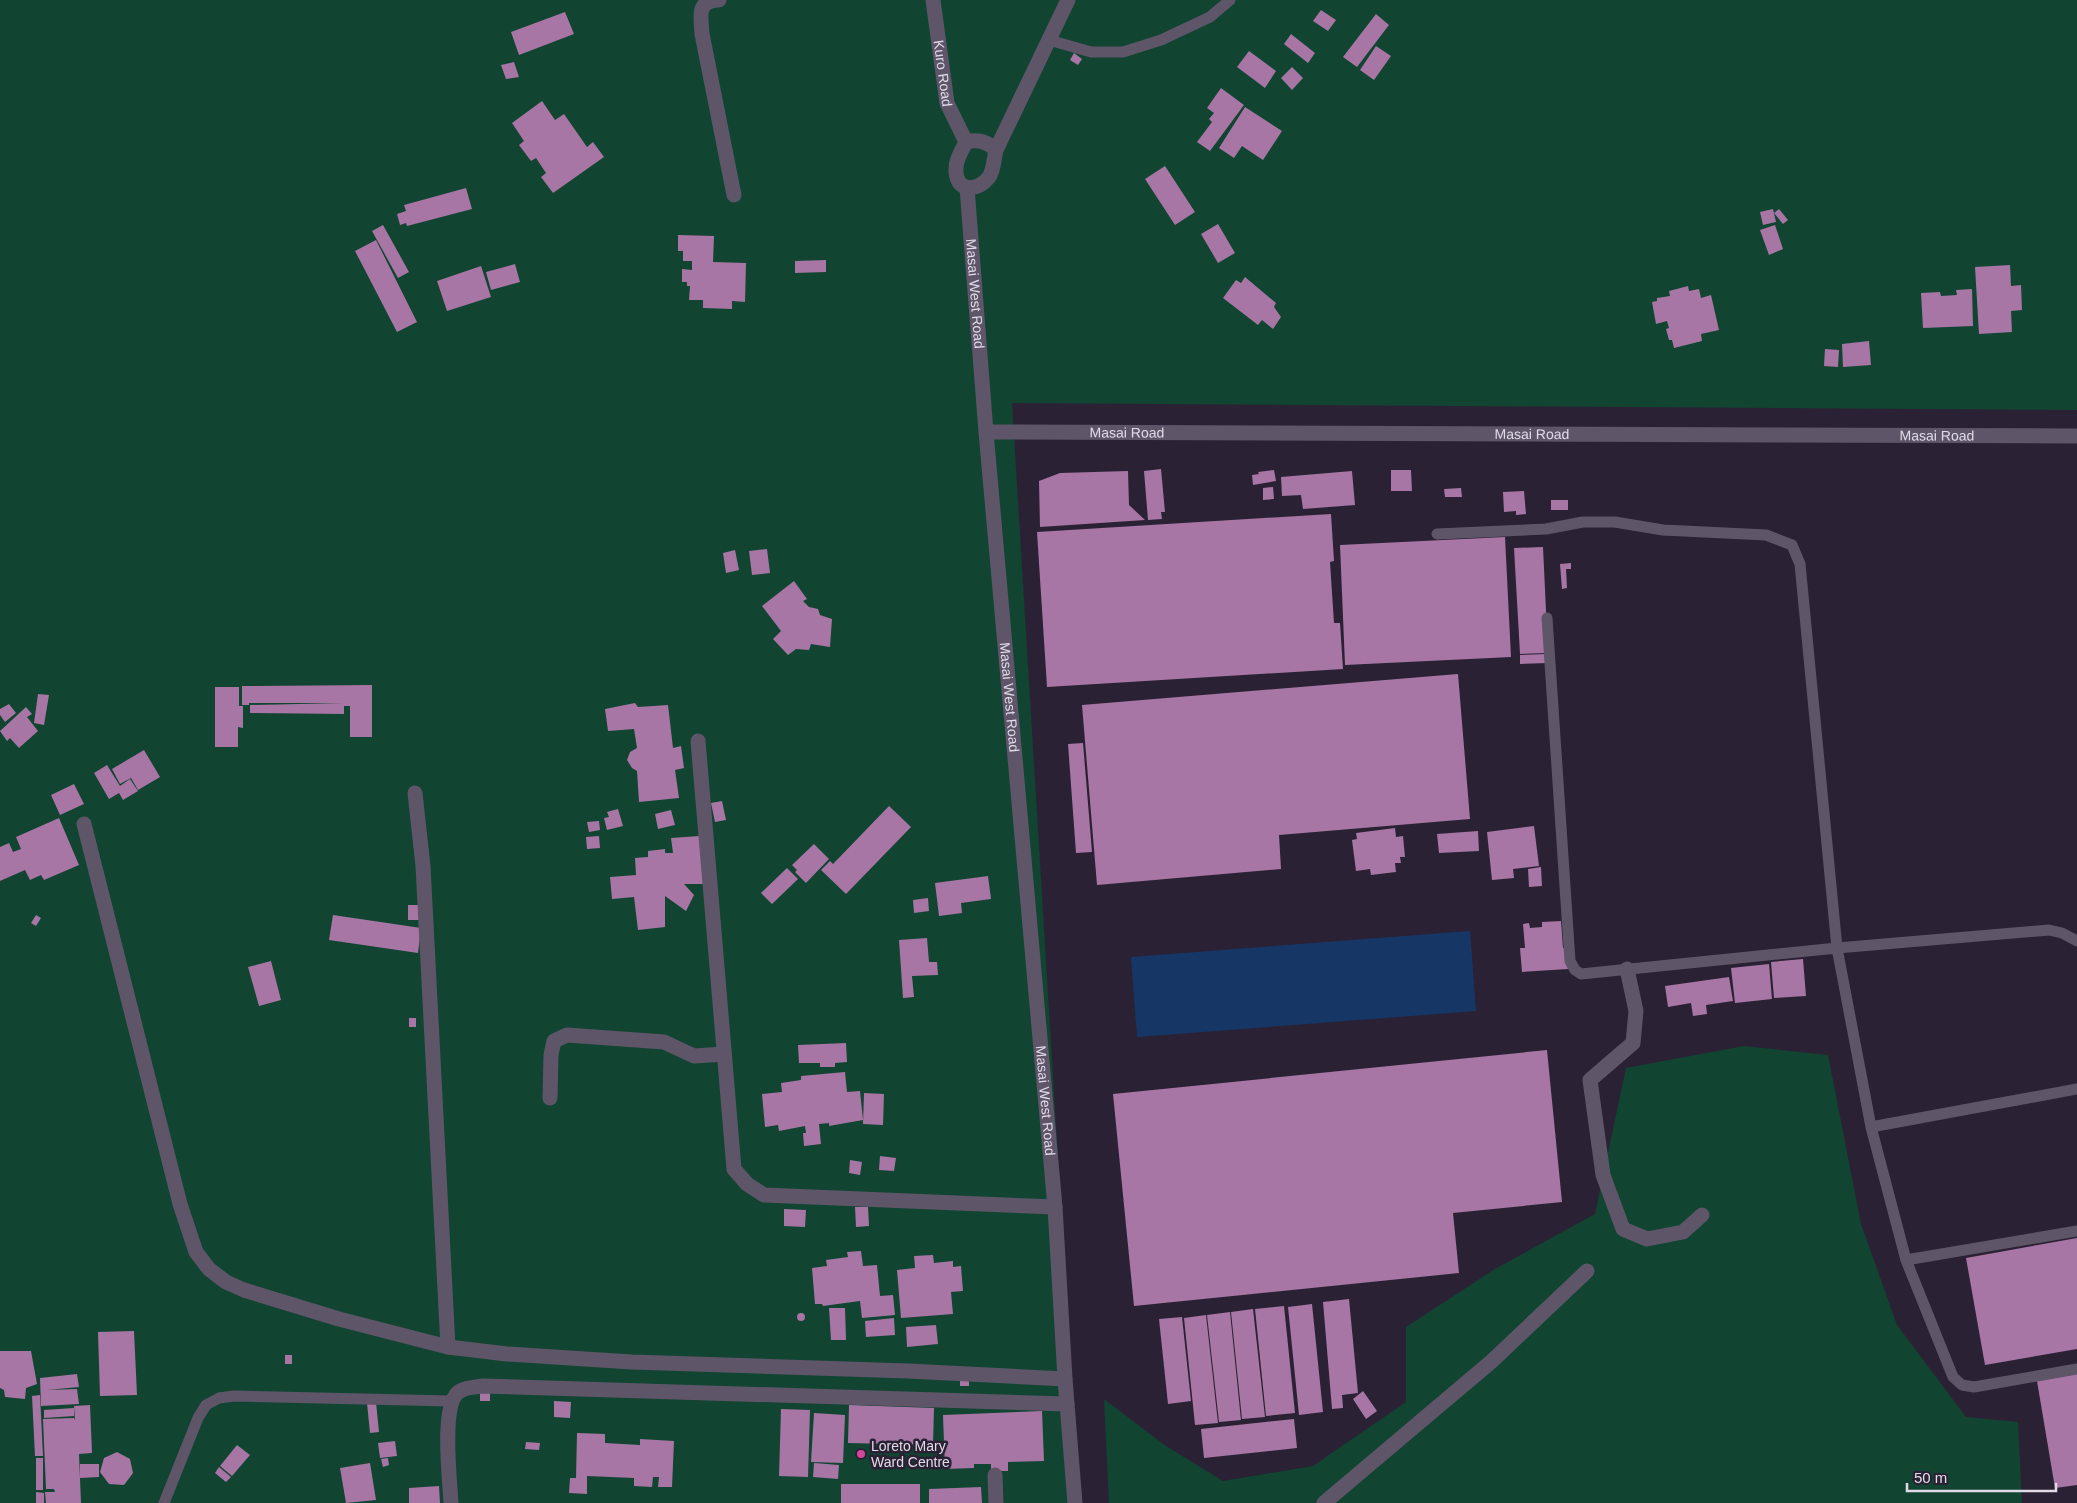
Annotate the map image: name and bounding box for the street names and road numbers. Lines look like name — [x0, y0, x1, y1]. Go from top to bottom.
street label: Kuro Road — [931, 39, 955, 108]
street label: Masai West Road — [963, 238, 987, 349]
street label: Masai Road — [1090, 424, 1164, 441]
street label: Masai Road — [1495, 426, 1569, 442]
street label: Masai Road — [1900, 427, 1974, 444]
street label: Masai West Road — [997, 642, 1022, 753]
street label: Masai West Road — [1033, 1045, 1058, 1156]

